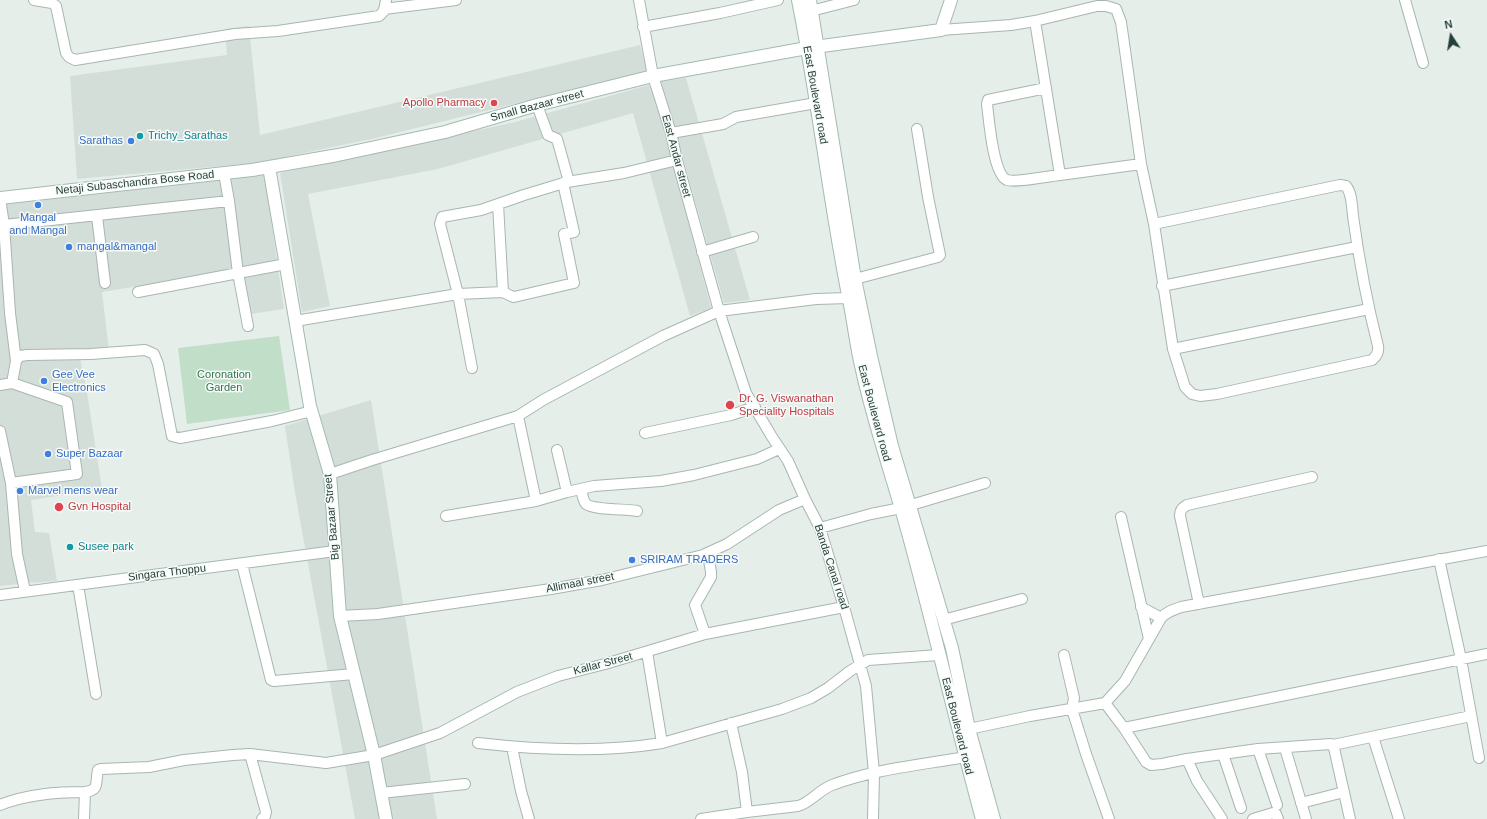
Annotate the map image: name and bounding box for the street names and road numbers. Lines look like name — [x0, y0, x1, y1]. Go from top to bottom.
street label: East Boulevard road — [800, 45, 830, 145]
street label: Small Bazaar street — [489, 87, 585, 125]
street label: East Andar street — [659, 113, 693, 199]
street label: Netaji Subaschandra Bose Road — [55, 168, 215, 198]
street label: East Boulevard road — [855, 363, 893, 463]
street label: Big Bazaar Street — [322, 473, 342, 561]
street label: Banda Canal road — [811, 523, 851, 611]
street label: Singara Thoppu — [127, 562, 207, 584]
street label: Allimaal street — [545, 570, 615, 596]
street label: Kallar Street — [572, 650, 634, 678]
street label: East Boulevard road — [939, 676, 975, 776]

